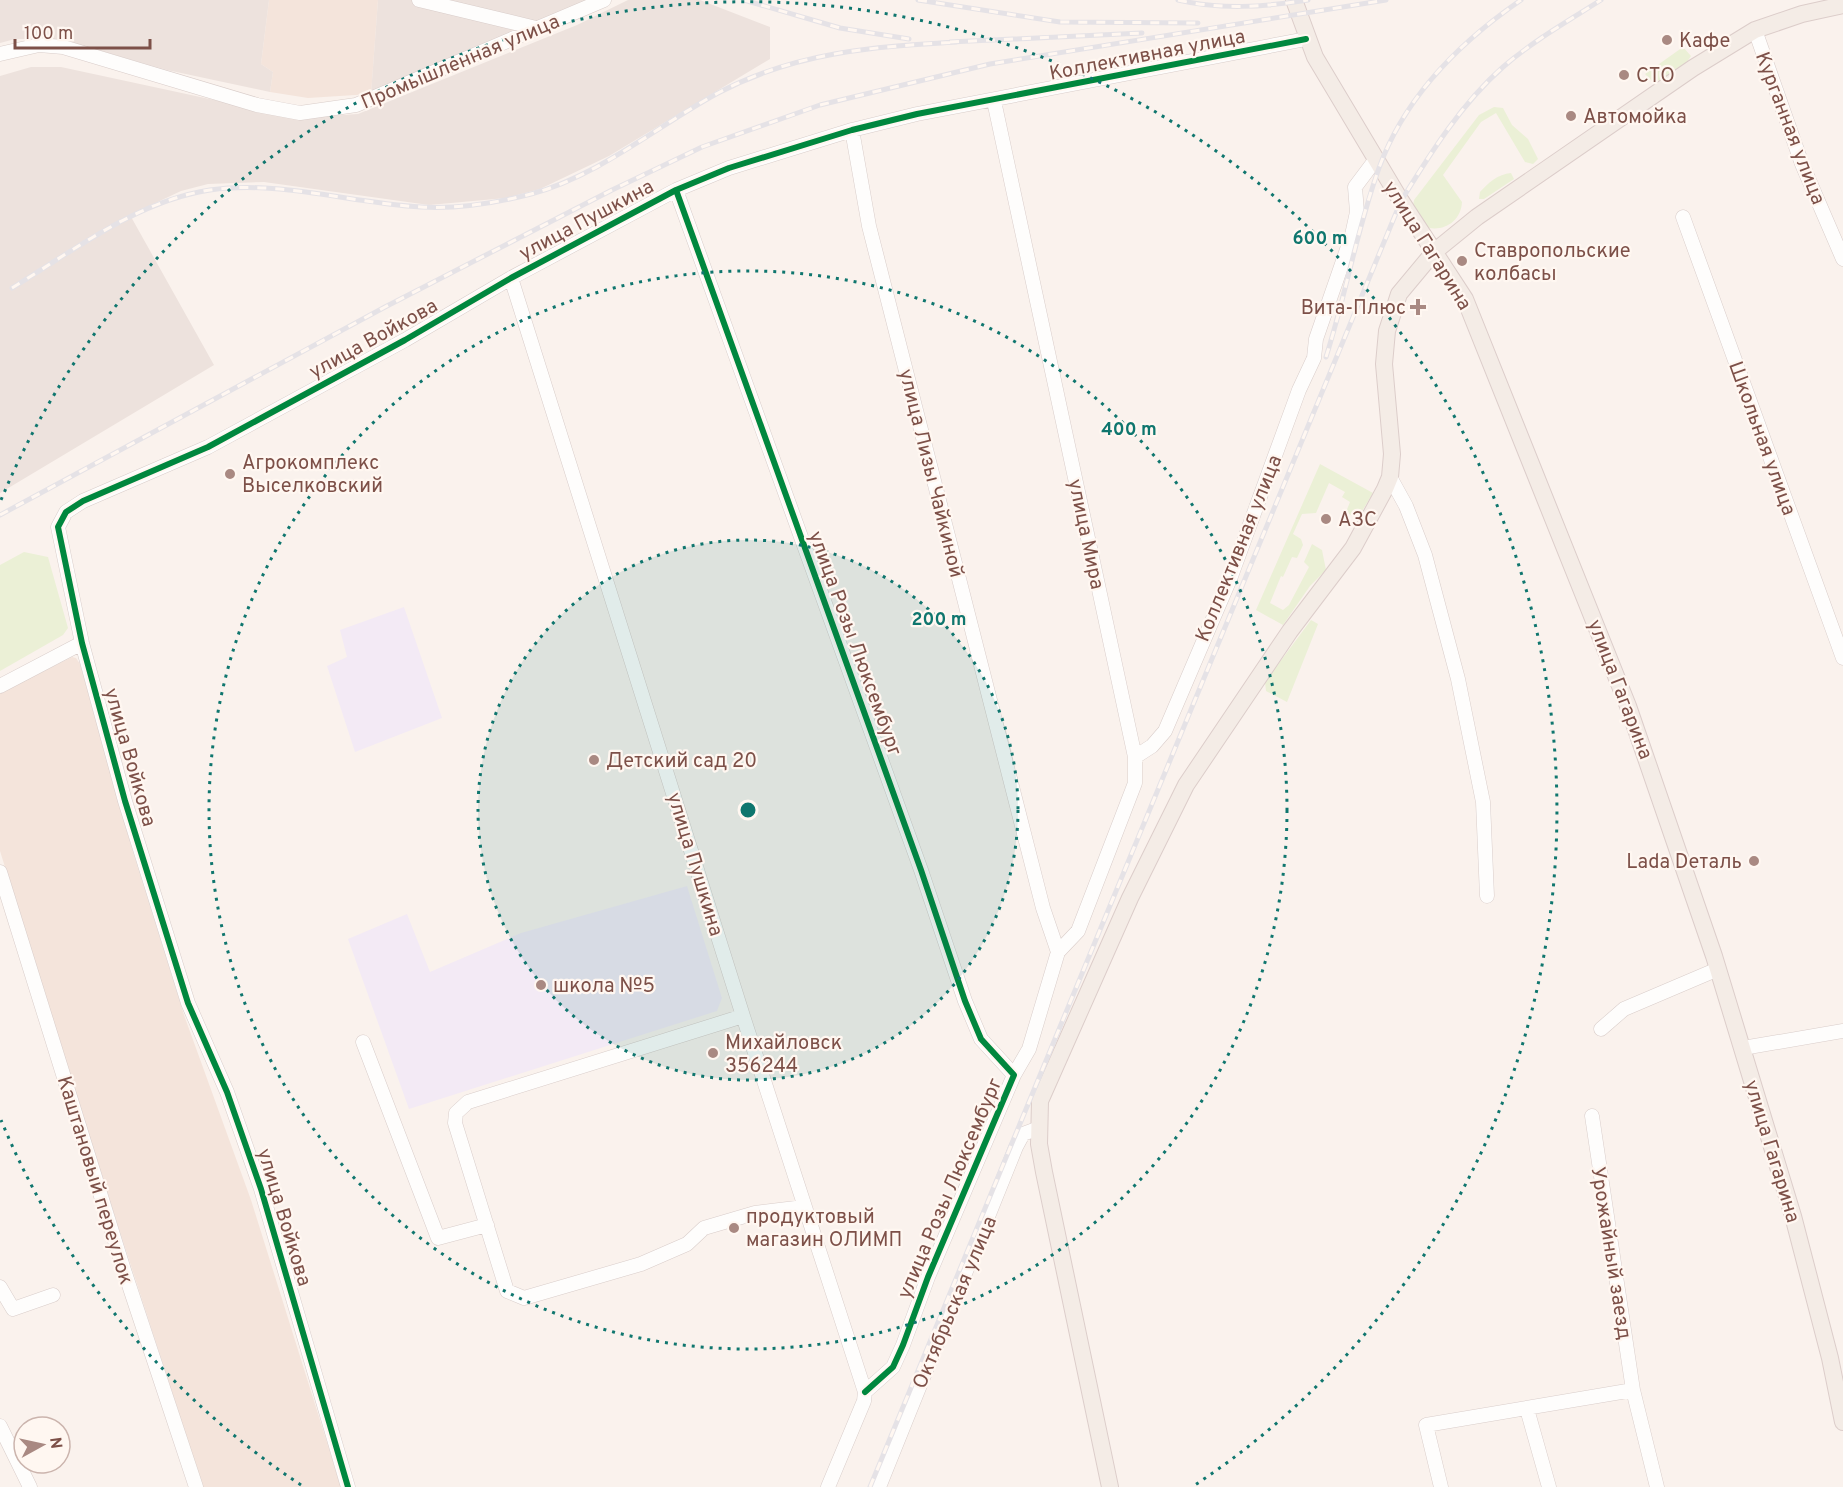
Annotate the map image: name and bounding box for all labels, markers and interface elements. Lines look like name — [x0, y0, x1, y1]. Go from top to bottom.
street label: Промышленная улица — [358, 9, 564, 116]
scale bar — [15, 12, 150, 50]
text: 100 m — [24, 23, 73, 46]
street label: Коллективная улица — [1047, 24, 1248, 88]
place label: Кафе — [1679, 29, 1730, 55]
marker: Кафе — [1660, 33, 1674, 47]
street label: Курганная улица — [1748, 49, 1830, 209]
place label: СТО — [1636, 64, 1675, 90]
marker: СТО — [1617, 68, 1631, 82]
place label: Автомойка — [1583, 105, 1687, 131]
marker: Автомойка — [1564, 109, 1578, 123]
street label: улица Пушкина — [515, 174, 659, 267]
street label: улица Гагарина — [1376, 176, 1477, 316]
text: 600 m — [1292, 228, 1348, 251]
place label: Ставропольские колбасы — [1474, 239, 1631, 288]
marker: Ставропольские колбасы — [1455, 254, 1469, 268]
street label: улица Войкова — [305, 294, 443, 386]
place label: Вита-Плюс — [1301, 296, 1406, 322]
marker: Вита-Плюс — [1411, 300, 1425, 314]
street label: Школьная улица — [1721, 358, 1801, 519]
street label: улица Лизы Чайкиной — [892, 366, 969, 581]
text: 400 m — [1101, 419, 1157, 442]
place label: Агрокомплекс Выселковский — [242, 451, 383, 500]
street label: Коллективная улица — [1191, 452, 1289, 646]
marker: Агрокомплекс Выселковский — [223, 467, 237, 481]
street label: улица Мира — [1061, 477, 1109, 592]
place label: АЗС — [1338, 508, 1377, 534]
marker: АЗС — [1319, 512, 1333, 526]
street label: улица Розы Люксембург — [801, 528, 907, 760]
text: 200 m — [911, 609, 967, 632]
street label: улица Гагарина — [1580, 616, 1658, 763]
street label: улица Войкова — [97, 685, 161, 830]
place label: Детский сад 20 — [606, 749, 757, 775]
marker: Детский сад 20 — [587, 753, 601, 767]
street label: улица Пушкина — [660, 790, 728, 940]
centre of rings — [738, 800, 758, 820]
place label: Lada Dеталь — [1626, 850, 1742, 876]
marker: Lada Dеталь — [1747, 854, 1761, 868]
place label: школа №5 — [553, 974, 655, 1000]
marker: школа №5 — [534, 978, 548, 992]
place label: Михайловск 356244 — [725, 1031, 842, 1080]
marker: Михайловск 356244 — [706, 1046, 720, 1060]
street label: Каштановый переулок — [50, 1073, 138, 1288]
street label: улица Розы Люксембург — [893, 1074, 1009, 1303]
street label: улица Гагарина — [1737, 1077, 1805, 1226]
street label: улица Войкова — [250, 1145, 316, 1290]
street label: Урожайный заезд — [1584, 1165, 1637, 1342]
place label: продуктовый магазин ОЛИМП — [746, 1205, 902, 1254]
street label: Октябрьская улица — [908, 1212, 1004, 1393]
marker: продуктовый магазин ОЛИМП — [727, 1221, 741, 1235]
north arrow — [12, 1415, 72, 1475]
text: N — [44, 1436, 66, 1450]

